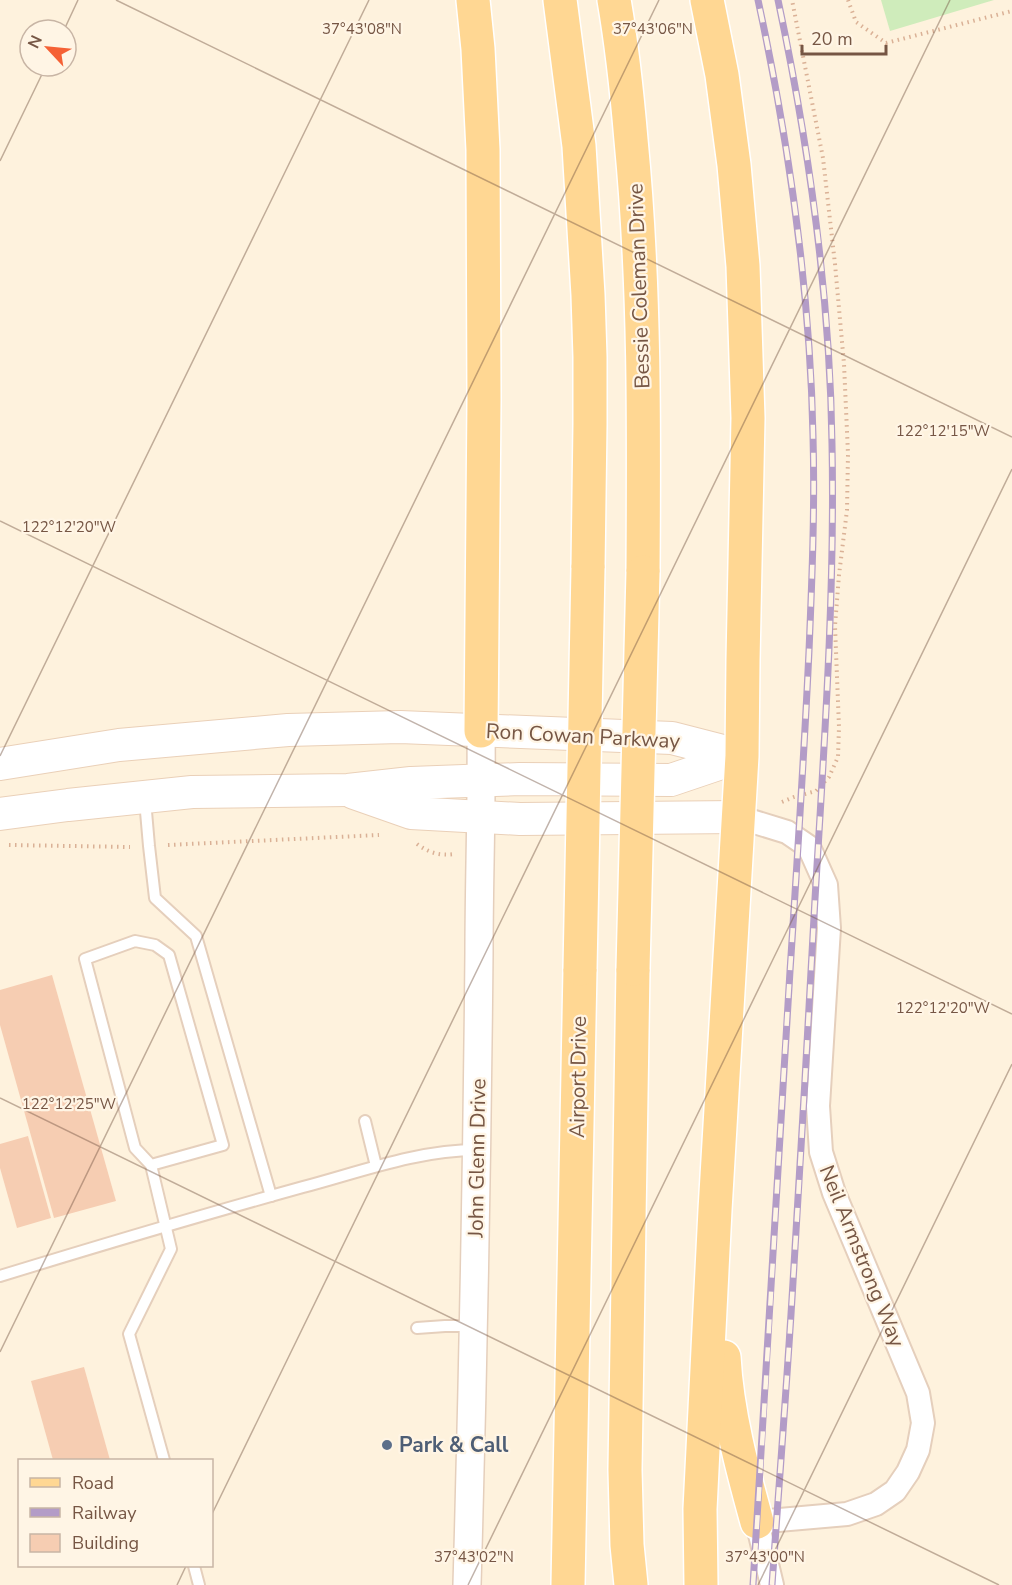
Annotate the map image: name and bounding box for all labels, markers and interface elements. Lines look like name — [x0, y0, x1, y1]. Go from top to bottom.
north arrow — [18, 18, 78, 78]
scale bar — [802, 18, 886, 56]
text: 37°43'08"N — [322, 19, 402, 39]
text: 37°43'06"N — [613, 19, 693, 39]
text: 20 m — [811, 27, 853, 51]
text: N — [23, 32, 48, 52]
street label: Bessie Coleman Drive — [621, 183, 657, 389]
text: 122°12'15"W — [896, 421, 991, 441]
text: 122°12'20"W — [22, 517, 117, 537]
street label: Ron Cowan Parkway — [485, 717, 681, 755]
text: 122°12'20"W — [896, 998, 991, 1018]
street label: Airport Drive — [563, 1016, 593, 1138]
street label: John Glenn Drive — [462, 1078, 492, 1239]
text: 122°12'25"W — [22, 1094, 117, 1114]
street label: Neil Armstrong Way — [813, 1161, 911, 1351]
place label: Park & Call — [399, 1431, 509, 1459]
marker: Park & Call — [380, 1438, 394, 1452]
legend — [18, 1459, 213, 1567]
text: Road — [72, 1471, 114, 1495]
text: Railway — [72, 1501, 137, 1525]
text: Building — [72, 1531, 139, 1555]
text: 37°43'02"N — [434, 1547, 514, 1567]
text: 37°43'00"N — [725, 1547, 805, 1567]

